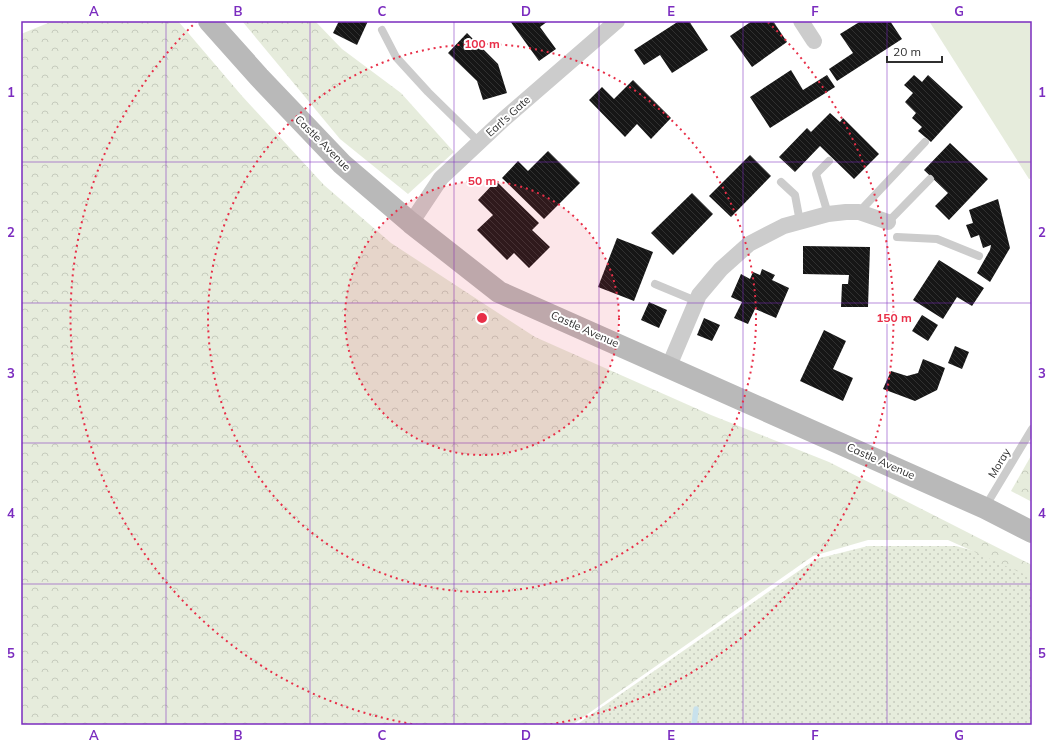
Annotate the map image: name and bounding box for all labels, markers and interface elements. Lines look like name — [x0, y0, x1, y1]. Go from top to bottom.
text: A — [89, 3, 99, 19]
text: B — [234, 3, 243, 19]
text: C — [378, 3, 387, 19]
text: D — [521, 3, 531, 19]
text: E — [667, 3, 675, 19]
text: F — [811, 3, 819, 19]
text: G — [954, 3, 964, 19]
text: 100 m — [464, 36, 500, 51]
scale bar — [887, 38, 942, 64]
text: 20 m — [893, 44, 921, 59]
text: 1 — [7, 84, 15, 100]
text: 1 — [1038, 84, 1046, 100]
street label: Earl's Gate — [483, 92, 533, 140]
street label: Castle Avenue — [292, 112, 354, 174]
text: 50 m — [468, 173, 496, 188]
text: 2 — [7, 224, 15, 240]
text: 2 — [1038, 224, 1046, 240]
street label: Castle Avenue — [549, 308, 621, 350]
text: 150 m — [876, 310, 912, 325]
centre of rings — [475, 311, 489, 325]
text: 3 — [7, 365, 15, 381]
text: 3 — [1038, 365, 1046, 381]
street label: Castle Avenue — [845, 440, 917, 482]
street label: Moray — [985, 446, 1013, 480]
text: 4 — [7, 505, 15, 521]
text: 4 — [1038, 505, 1046, 521]
text: 5 — [7, 645, 15, 661]
text: 5 — [1038, 645, 1046, 661]
text: A — [89, 727, 99, 743]
text: B — [234, 727, 243, 743]
text: C — [378, 727, 387, 743]
text: D — [521, 727, 531, 743]
text: E — [667, 727, 675, 743]
text: F — [811, 727, 819, 743]
text: G — [954, 727, 964, 743]

